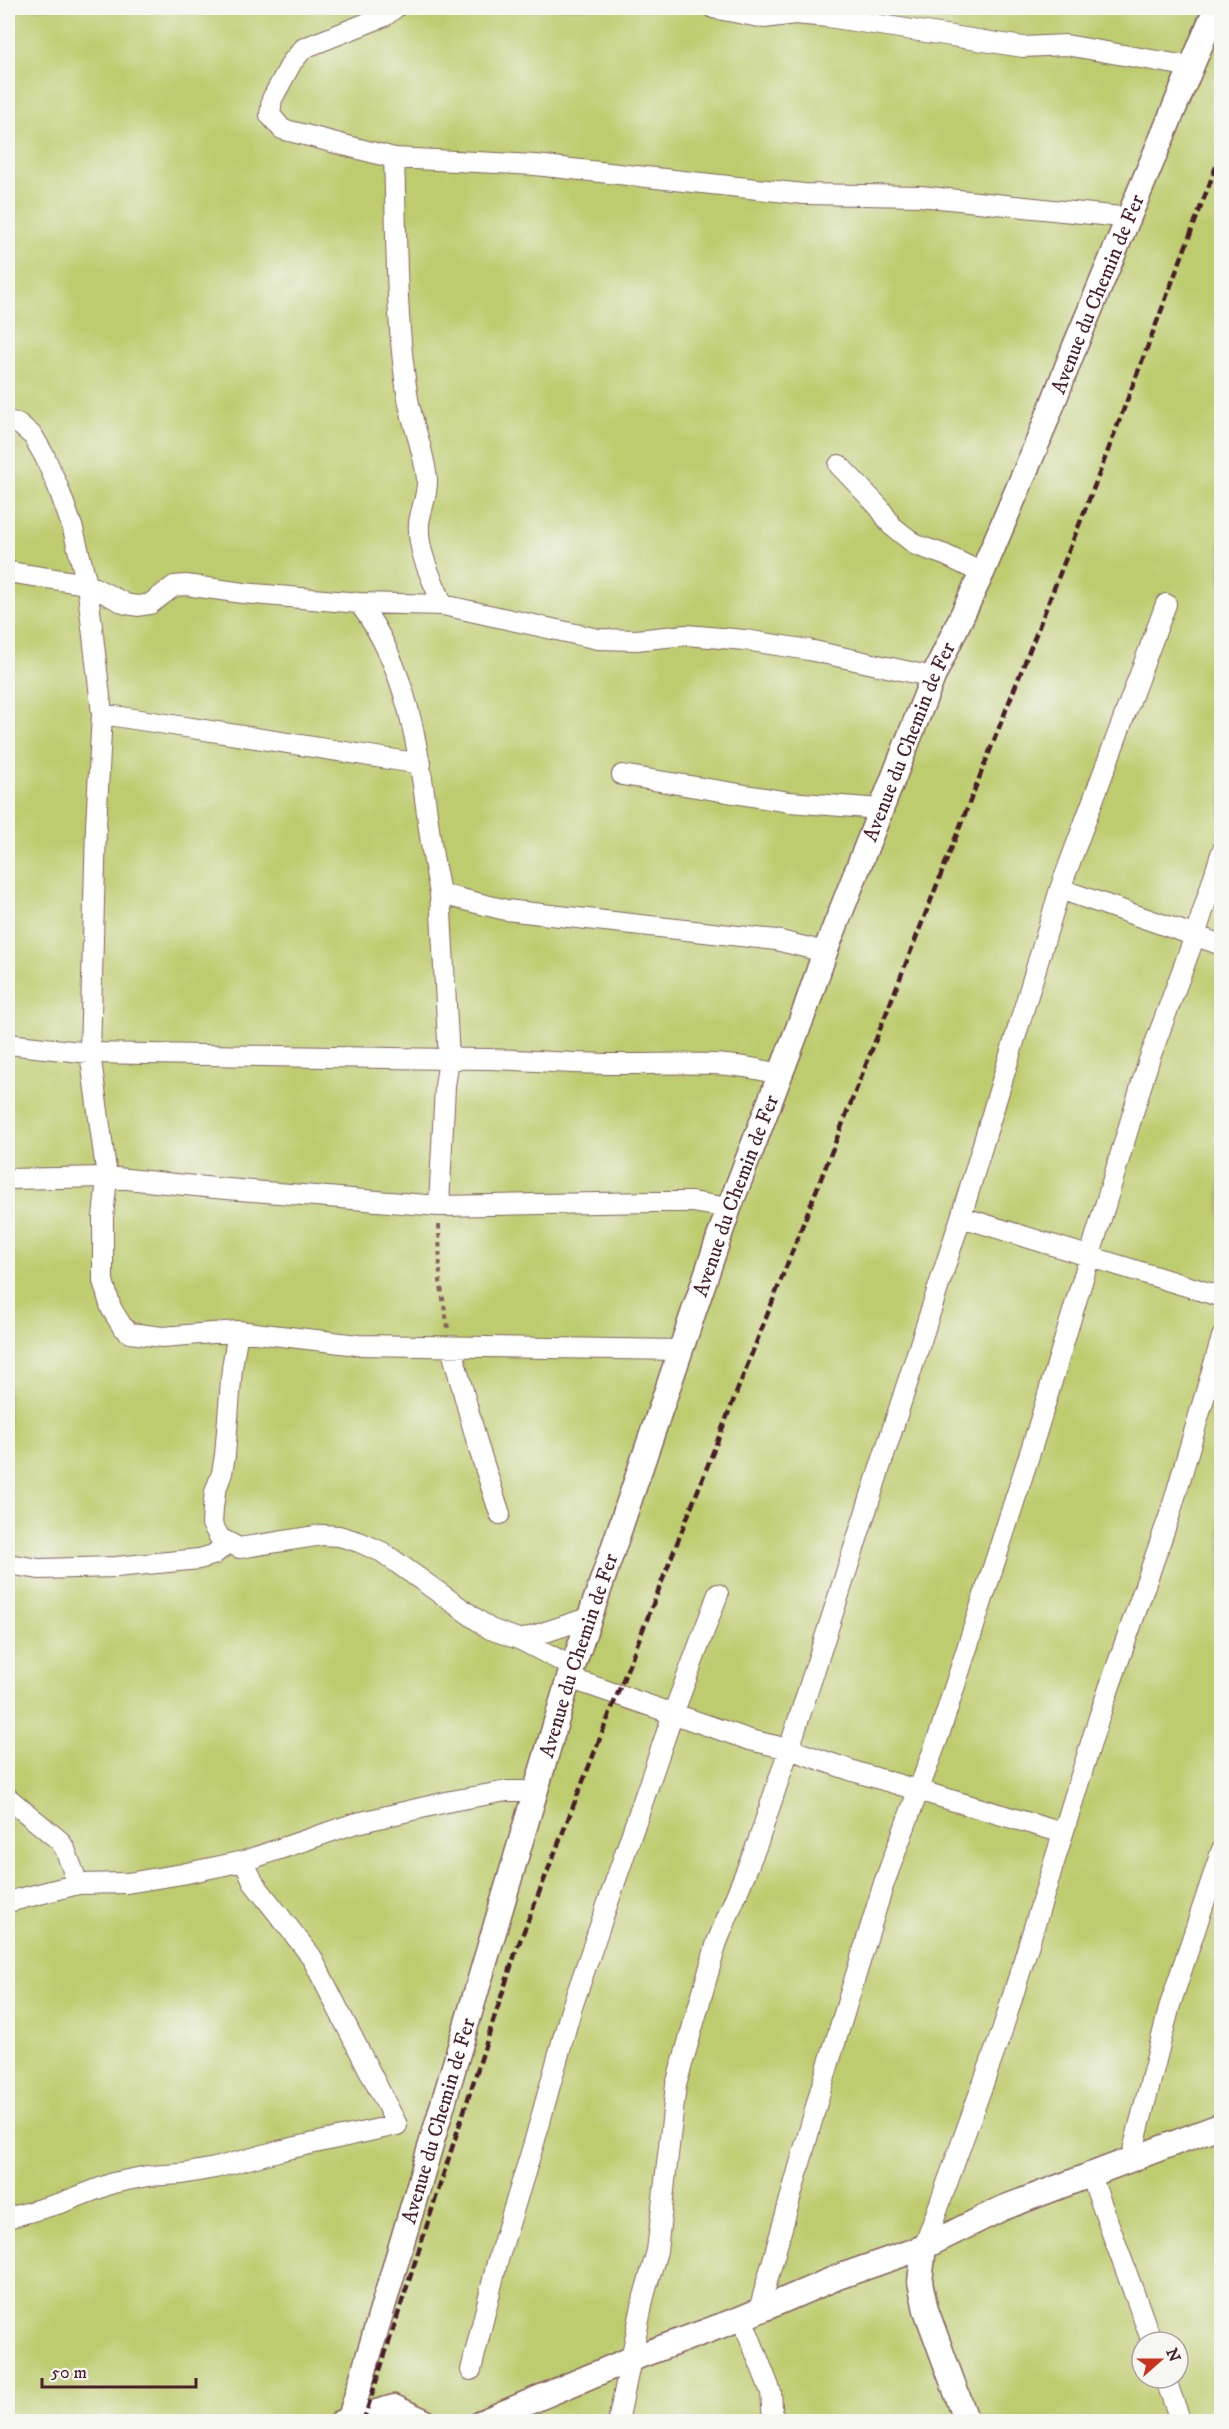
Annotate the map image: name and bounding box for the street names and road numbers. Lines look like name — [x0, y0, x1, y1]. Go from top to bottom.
street label: Avenue du Chemin de Fer — [1046, 191, 1151, 398]
street label: Avenue du Chemin de Fer — [858, 638, 962, 846]
street label: Avenue du Chemin de Fer — [688, 1091, 785, 1300]
street label: Avenue du Chemin de Fer — [534, 1550, 624, 1761]
street label: Avenue du Chemin de Fer — [396, 2015, 482, 2227]

